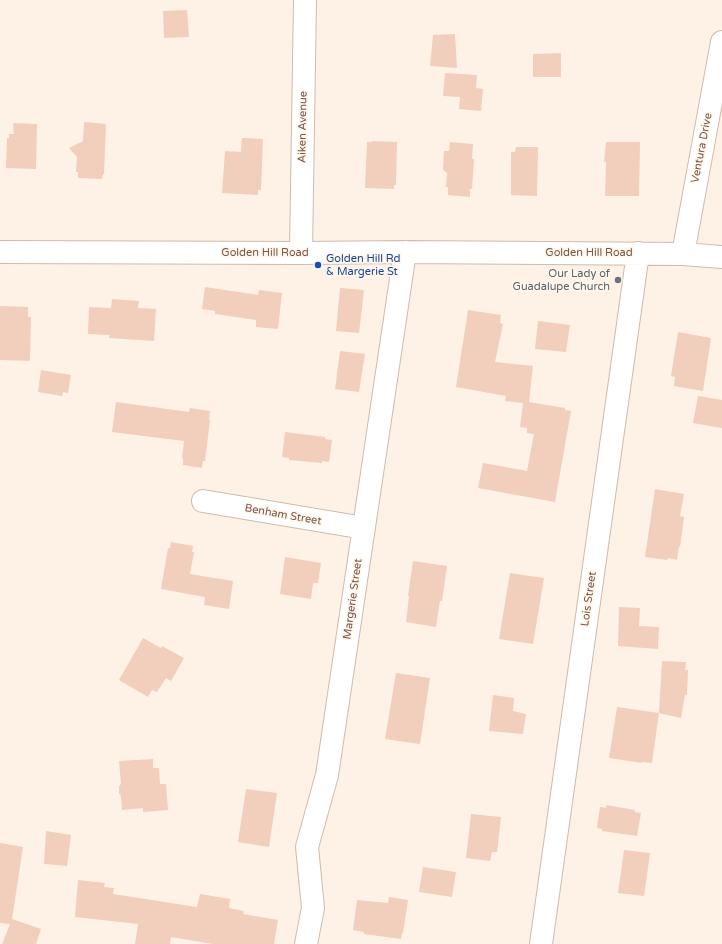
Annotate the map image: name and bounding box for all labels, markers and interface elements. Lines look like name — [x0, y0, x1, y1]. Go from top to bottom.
street label: Aiken Avenue — [296, 91, 310, 163]
street label: Ventura Drive — [689, 112, 715, 184]
street label: Golden Hill Road — [221, 246, 309, 260]
street label: Golden Hill Road — [545, 246, 633, 260]
place label: Golden Hill Rd & Margerie St — [326, 252, 401, 278]
marker: Golden Hill Rd & Margerie St — [313, 260, 323, 270]
place label: Our Lady of Guadalupe Church — [513, 267, 610, 293]
marker: Our Lady of Guadalupe Church — [613, 275, 623, 285]
street label: Benham Street — [244, 502, 322, 528]
street label: Margerie Street — [341, 558, 365, 640]
street label: Lois Street — [579, 571, 599, 627]

